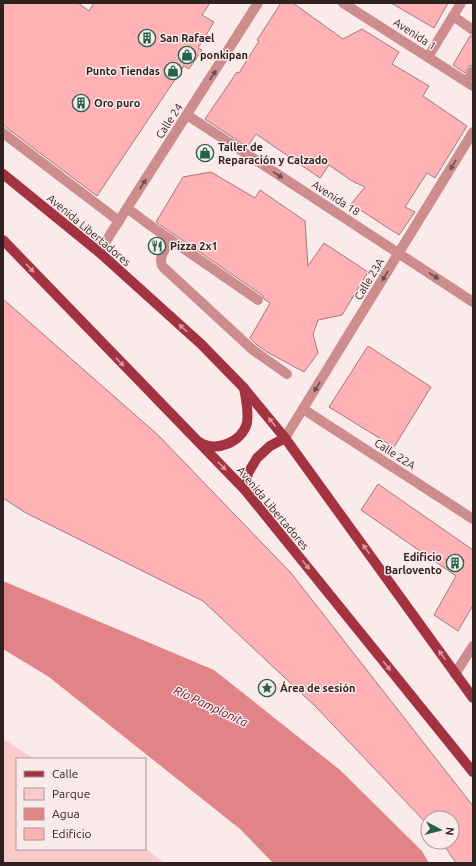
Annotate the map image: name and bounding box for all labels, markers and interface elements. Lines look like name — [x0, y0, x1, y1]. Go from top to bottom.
street label: Avenida 1 — [392, 16, 438, 52]
building icon: San Rafael — [137, 28, 157, 48]
place label: San Rafael — [160, 32, 215, 44]
shop icon: ponkipan — [177, 45, 197, 65]
place label: ponkipan — [200, 49, 248, 61]
shop icon: Punto Tiendas — [163, 61, 183, 81]
place label: Punto Tiendas — [86, 65, 160, 77]
one-way arrow — [209, 69, 216, 80]
building icon: Oro puro — [71, 93, 91, 113]
place label: Oro puro — [94, 97, 141, 109]
street label: Calle 24 — [153, 101, 185, 141]
place label: Taller de Reparación y Calzado — [218, 141, 328, 166]
shop icon: Taller de Reparación y Calzado — [195, 143, 215, 163]
one-way arrow — [449, 159, 456, 171]
one-way arrow — [272, 171, 284, 178]
one-way arrow — [139, 178, 146, 190]
street label: Avenida 18 — [310, 178, 362, 218]
street label: Avenida Libertadores — [45, 192, 133, 268]
restaurant icon: Pizza 2x1 — [147, 236, 167, 256]
place label: Pizza 2x1 — [170, 240, 218, 252]
street label: Calle 23A — [352, 255, 387, 302]
one-way arrow — [25, 263, 35, 273]
one-way arrow — [381, 270, 388, 282]
one-way arrow — [429, 272, 439, 280]
one-way arrow — [178, 323, 188, 332]
one-way arrow — [116, 357, 125, 367]
one-way arrow — [313, 382, 321, 392]
one-way arrow — [268, 417, 277, 427]
street label: Calle 22A — [372, 436, 418, 472]
one-way arrow — [217, 461, 226, 471]
street label: Avenida Libertadores — [235, 464, 311, 552]
one-way arrow — [362, 544, 370, 555]
place label: Edificio Barlovento — [385, 551, 442, 576]
building icon: Edificio Barlovento — [445, 553, 465, 573]
one-way arrow — [301, 559, 310, 570]
one-way arrow — [438, 650, 446, 660]
one-way arrow — [383, 661, 392, 672]
place icon: Área de sesión — [257, 678, 277, 698]
place label: Área de sesión — [280, 681, 355, 694]
water label: Río Pamplonita — [172, 683, 251, 729]
legend — [16, 758, 146, 850]
text: Calle — [52, 767, 78, 780]
text: Parque — [52, 787, 90, 800]
text: Agua — [52, 807, 80, 820]
north arrow — [420, 810, 460, 850]
text: N — [443, 826, 456, 836]
text: Edificio — [52, 827, 92, 840]

